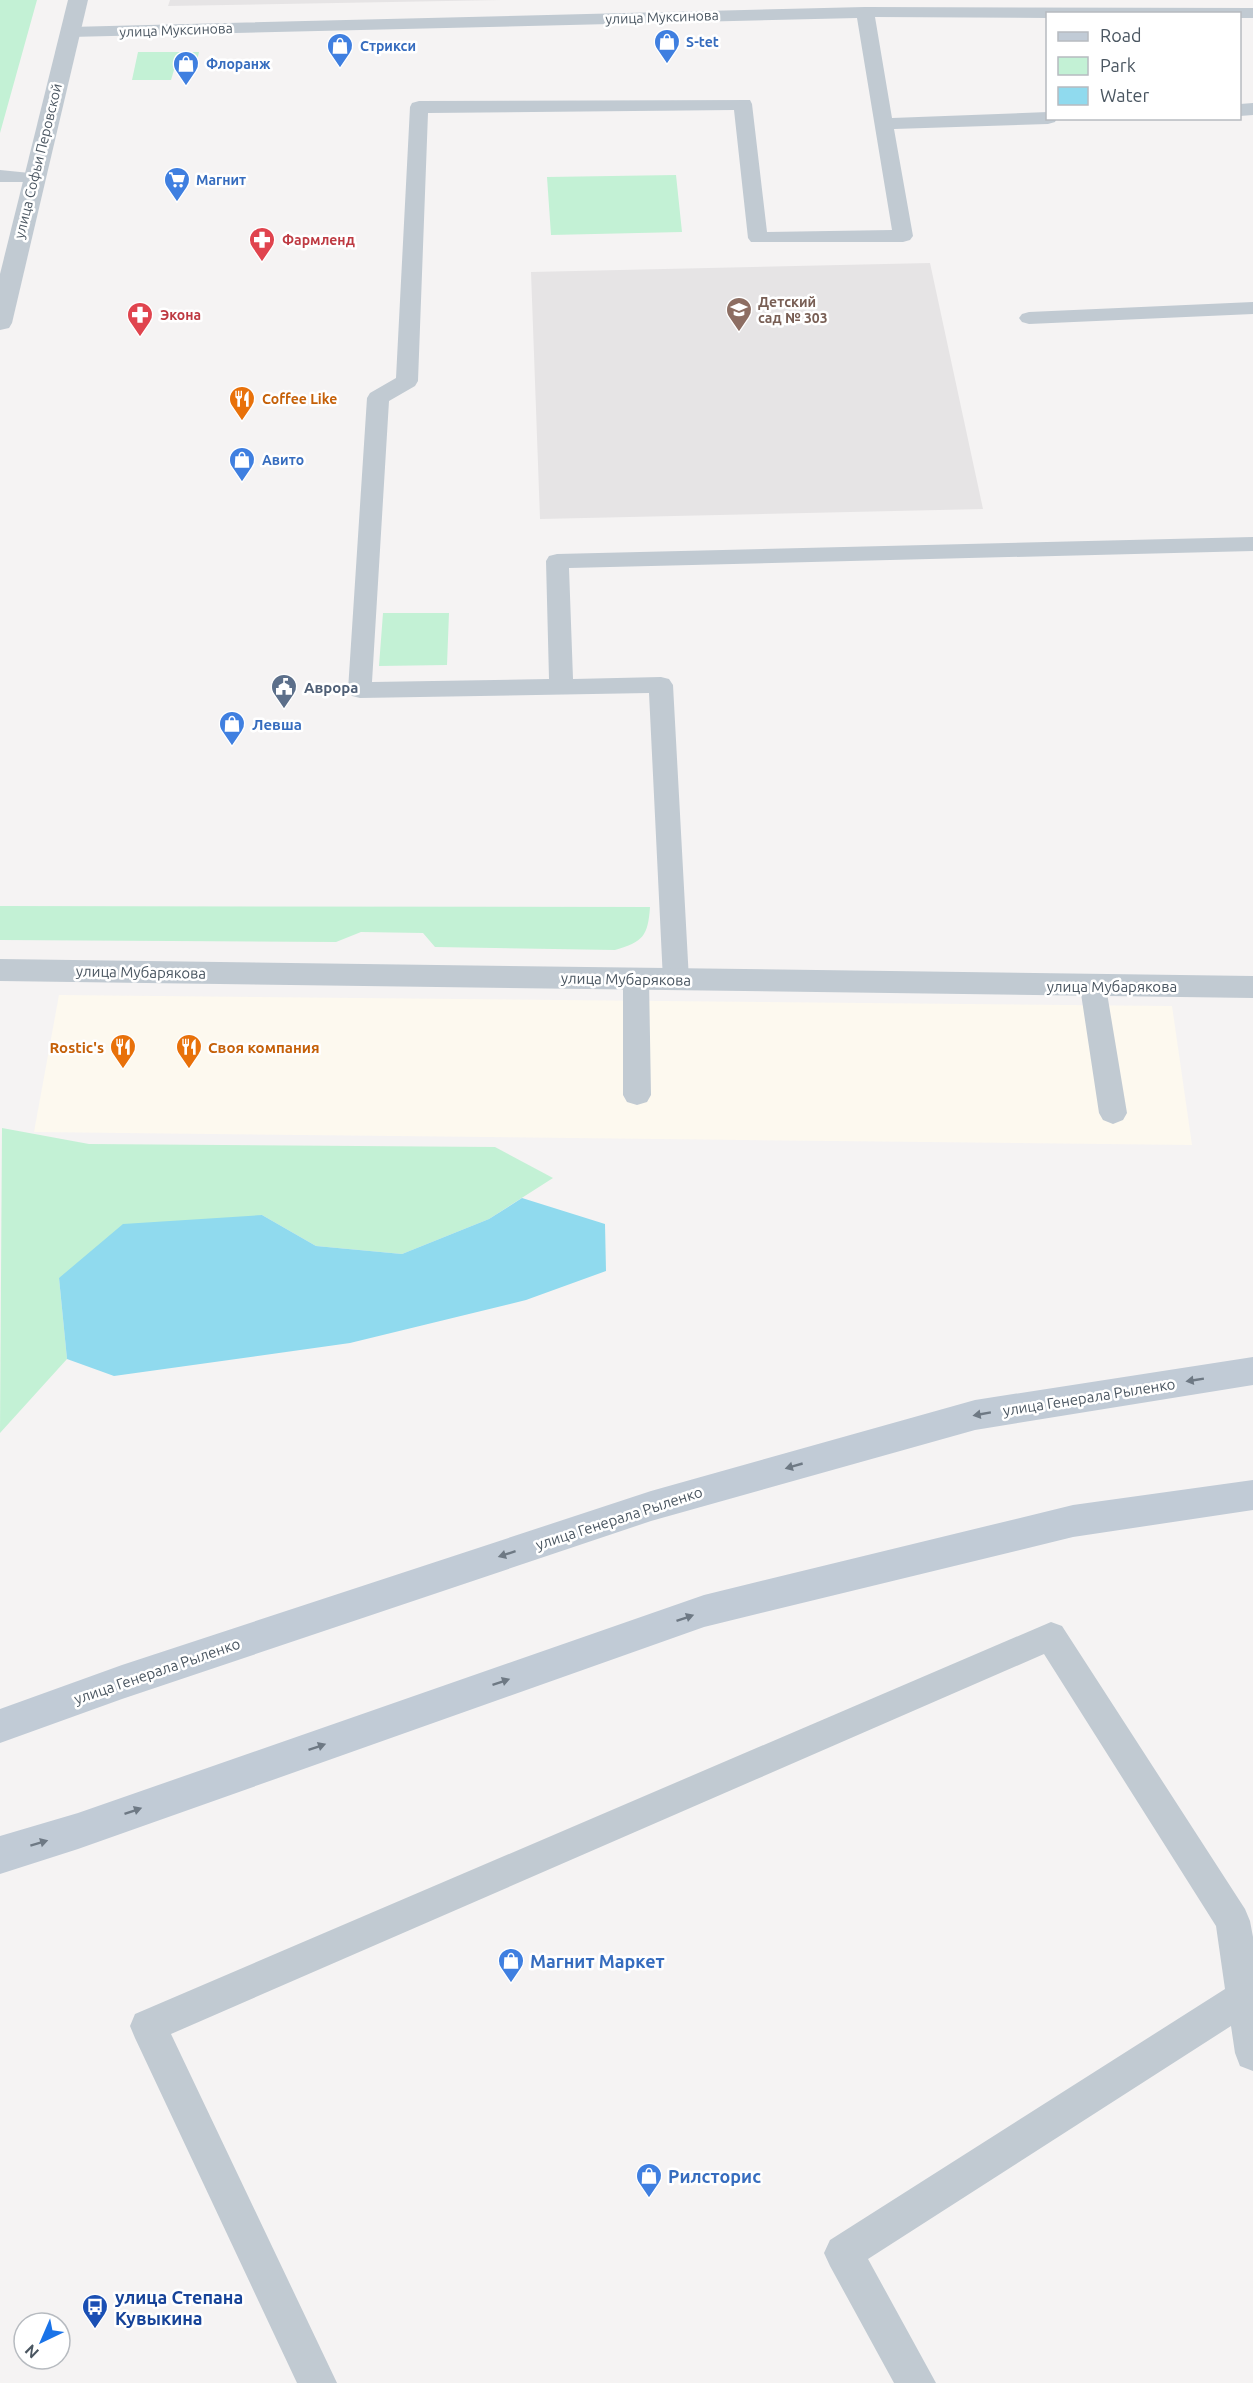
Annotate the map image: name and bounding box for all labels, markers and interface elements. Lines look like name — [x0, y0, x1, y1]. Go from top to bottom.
street label: улица Муксинова — [605, 7, 719, 27]
legend — [1046, 12, 1241, 120]
street label: улица Муксинова — [119, 20, 233, 40]
text: Road — [1100, 25, 1142, 45]
shop icon: S-tet — [652, 27, 682, 65]
shop icon: Стрикси — [325, 31, 355, 69]
place label: S-tet — [686, 34, 719, 50]
place label: Стрикси — [360, 38, 416, 54]
shop icon: Флоранж — [171, 49, 201, 87]
text: Park — [1100, 55, 1136, 75]
place label: Флоранж — [206, 56, 271, 72]
street label: улица Софьи Перовской — [11, 82, 65, 240]
text: Water — [1100, 85, 1150, 105]
supermarket icon: Магнит — [162, 165, 192, 203]
place label: Магнит — [196, 172, 246, 188]
pharmacy icon: Фармленд — [247, 225, 277, 263]
place label: Фармленд — [282, 232, 355, 248]
place label: Детский сад № 303 — [758, 294, 828, 326]
school or university icon: Детский сад № 303 — [724, 295, 754, 333]
pharmacy icon: Экона — [125, 300, 155, 338]
place label: Экона — [160, 307, 201, 323]
restaurant icon: Coffee Like — [227, 384, 257, 422]
place label: Coffee Like — [262, 391, 337, 407]
shop icon: Авито — [227, 445, 257, 483]
place label: Авито — [262, 452, 304, 468]
public building icon: Аврора — [269, 672, 299, 710]
place label: Аврора — [304, 679, 359, 696]
shop icon: Левша — [217, 709, 247, 747]
place label: Левша — [252, 716, 302, 733]
street label: улица Мубарякова — [76, 962, 206, 982]
street label: улица Мубарякова — [561, 969, 691, 989]
street label: улица Мубарякова — [1047, 978, 1177, 995]
restaurant icon: Rostic's — [108, 1032, 138, 1070]
restaurant icon: Своя компания — [174, 1032, 204, 1070]
place label: Rostic's — [50, 1039, 104, 1056]
place label: Своя компания — [208, 1039, 320, 1056]
street label: улица Генерала Рыленко — [1002, 1375, 1176, 1419]
one-way arrow — [1186, 1376, 1205, 1385]
one-way arrow — [972, 1410, 991, 1419]
one-way arrow — [785, 1462, 803, 1471]
street label: улица Генерала Рыленко — [533, 1483, 705, 1553]
one-way arrow — [498, 1549, 516, 1559]
one-way arrow — [677, 1612, 695, 1622]
street label: улица Генерала Рыленко — [72, 1635, 242, 1707]
one-way arrow — [493, 1677, 511, 1687]
one-way arrow — [309, 1741, 327, 1751]
one-way arrow — [125, 1806, 143, 1816]
one-way arrow — [30, 1838, 48, 1847]
shop icon: Магнит Маркет — [496, 1946, 526, 1984]
place label: Магнит Маркет — [530, 1951, 665, 1971]
shop icon: Рилсторис — [634, 2161, 664, 2199]
place label: Рилсторис — [668, 2166, 761, 2186]
place label: улица Степана Кувыкина — [115, 2287, 243, 2328]
bus stop icon: улица Степана Кувыкина — [80, 2292, 110, 2330]
north arrow — [12, 2311, 72, 2371]
text: N — [21, 2341, 42, 2362]

